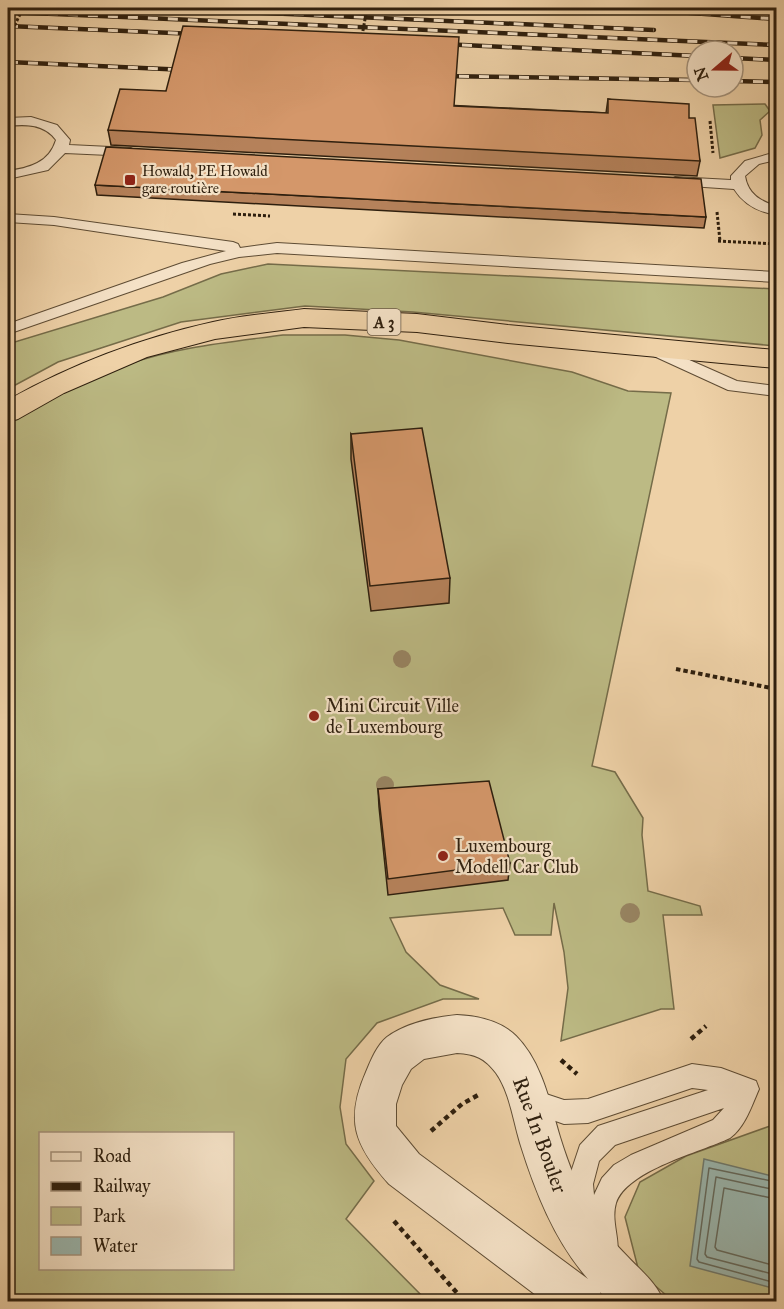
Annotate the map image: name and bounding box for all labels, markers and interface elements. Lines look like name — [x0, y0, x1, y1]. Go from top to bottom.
north arrow — [685, 39, 745, 99]
text: N — [690, 64, 713, 84]
place label: Howald, PE Howald gare routière — [142, 162, 268, 197]
marker: Howald, PE Howald gare routière — [123, 173, 137, 187]
road number: A 3 — [368, 309, 400, 335]
place label: Mini Circuit Ville de Luxembourg — [326, 695, 459, 739]
marker: Mini Circuit Ville de Luxembourg — [307, 709, 321, 723]
place label: Luxembourg Modell Car Club — [455, 835, 579, 878]
marker: Luxembourg Modell Car Club — [436, 849, 450, 863]
street label: Rue In Bouler — [507, 1073, 573, 1197]
legend — [39, 1132, 234, 1270]
text: Road — [93, 1145, 131, 1167]
text: Railway — [93, 1175, 151, 1197]
text: Park — [93, 1205, 126, 1227]
text: Water — [93, 1235, 138, 1257]

